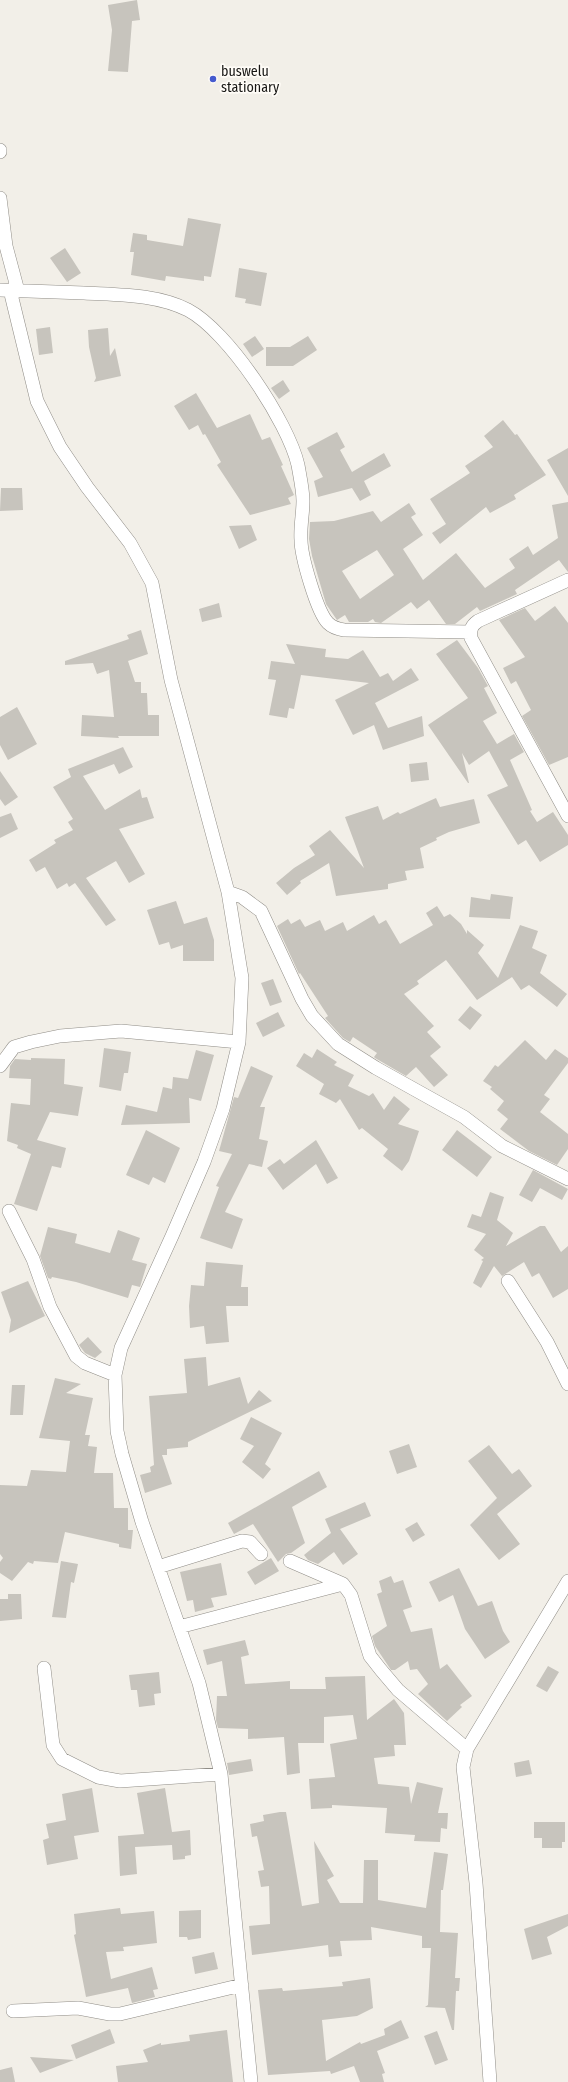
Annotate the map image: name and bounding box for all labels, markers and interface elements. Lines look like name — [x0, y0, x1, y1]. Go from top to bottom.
place label: buswelu stationary — [221, 63, 280, 96]
marker: buswelu stationary — [208, 74, 218, 84]

